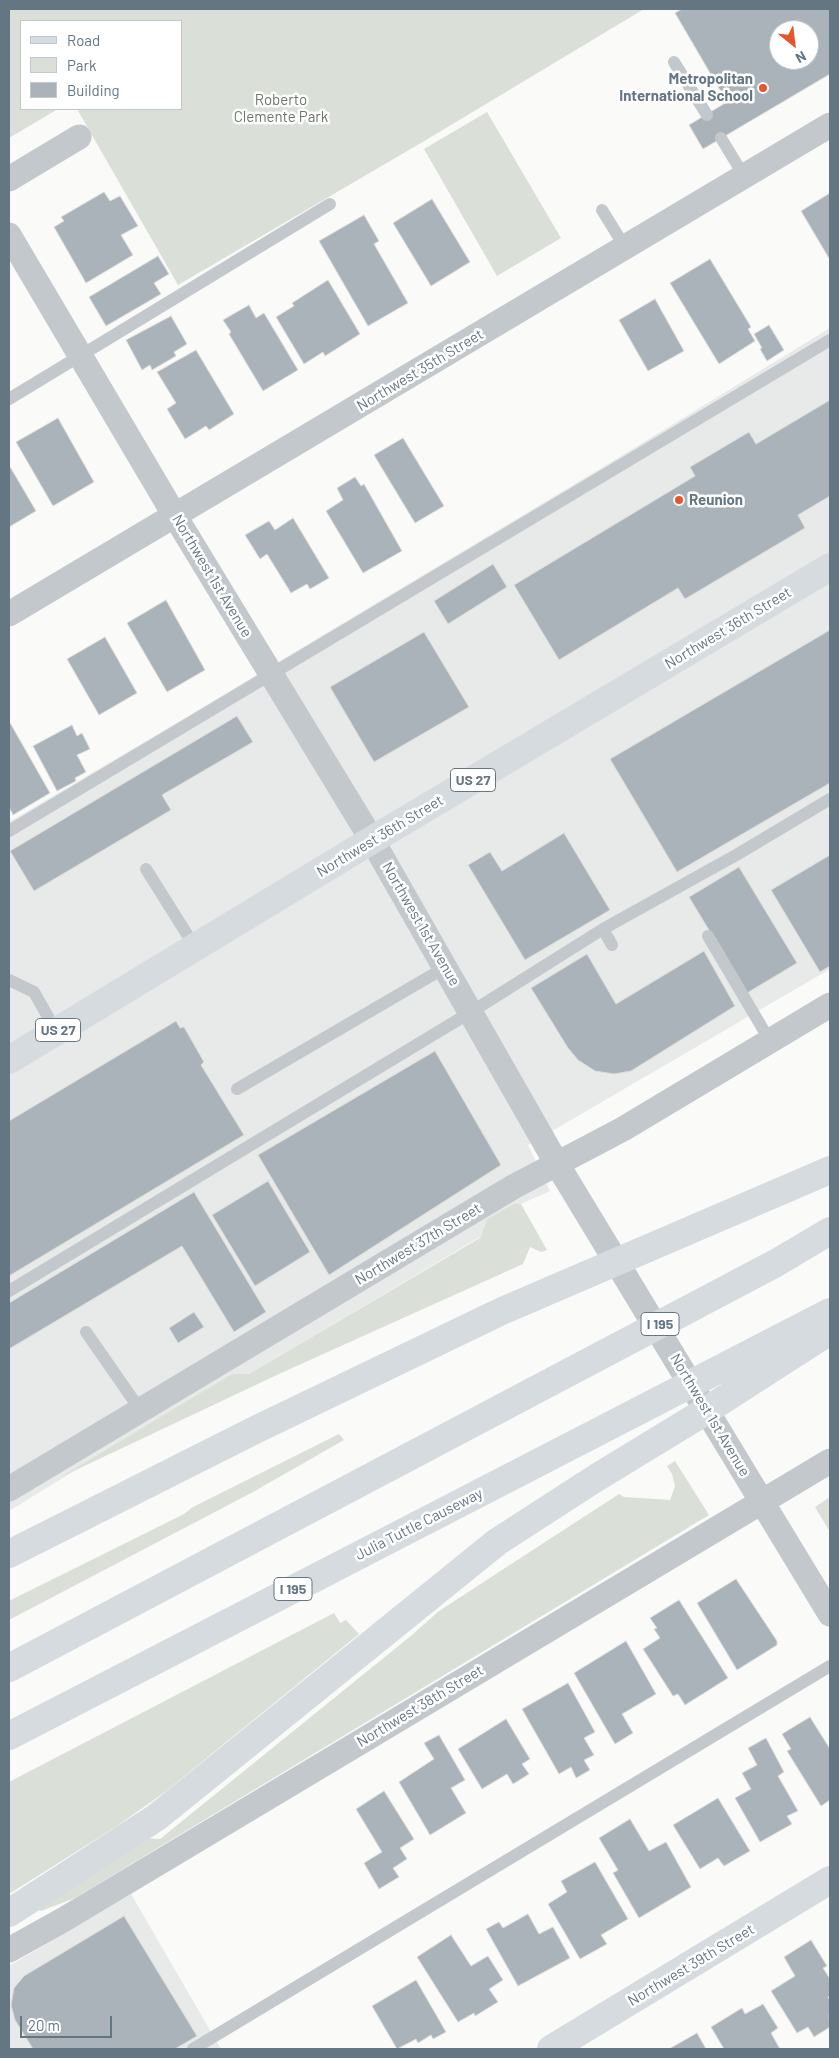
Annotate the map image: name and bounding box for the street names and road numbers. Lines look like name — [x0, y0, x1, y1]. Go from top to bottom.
street label: Northwest 35th Street — [353, 325, 487, 415]
street label: Northwest 1st Avenue — [168, 511, 256, 641]
street label: Northwest 36th Street — [661, 583, 795, 673]
road number: US 27 — [450, 768, 496, 792]
street label: Northwest 36th Street — [313, 791, 447, 881]
street label: Northwest 1st Avenue — [378, 859, 464, 989]
road number: US 27 — [36, 1018, 80, 1042]
street label: Northwest 37th Street — [352, 1199, 484, 1289]
road number: I 195 — [641, 1312, 679, 1336]
street label: Northwest 1st Avenue — [666, 1350, 754, 1480]
street label: Julia Tuttle Causeway — [352, 1484, 486, 1564]
road number: I 195 — [274, 1578, 312, 1600]
street label: Northwest 38th Street — [353, 1661, 487, 1751]
street label: Northwest 39th Street — [624, 1920, 758, 2010]

